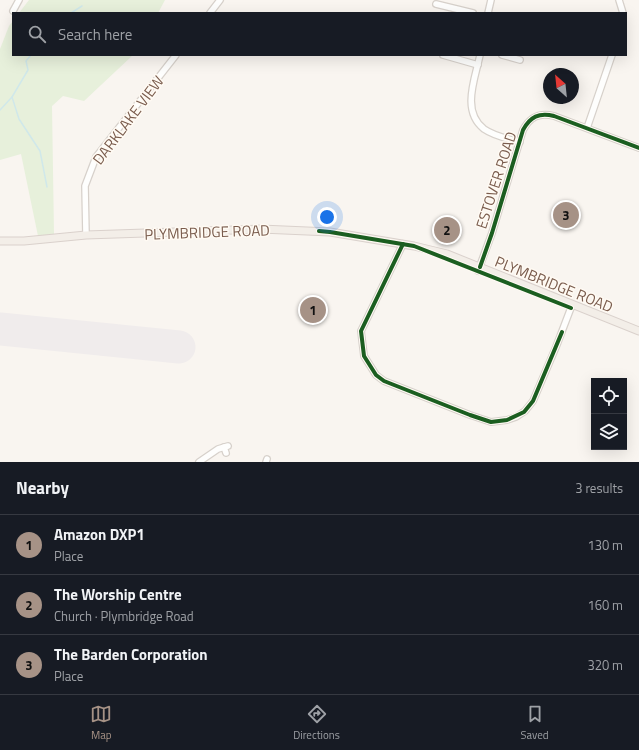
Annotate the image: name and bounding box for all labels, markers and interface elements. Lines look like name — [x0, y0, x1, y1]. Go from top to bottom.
search box — [12, 12, 627, 56]
icon: search — [26, 23, 48, 45]
text: Search here — [58, 23, 132, 46]
north arrow — [543, 68, 579, 104]
street label: DARKLAKE VIEW — [87, 71, 169, 169]
street label: ESTOVER ROAD — [469, 128, 523, 232]
pin: 3 — [553, 200, 579, 230]
your location — [317, 207, 337, 227]
pin: 2 — [434, 215, 460, 245]
street label: PLYMBRIDGE ROAD — [144, 218, 270, 246]
street label: PLYMBRIDGE ROAD — [491, 250, 617, 318]
pin: 1 — [300, 295, 326, 325]
map controls — [591, 378, 627, 450]
button: locate — [591, 378, 627, 414]
button: layers — [591, 414, 627, 450]
text: Nearby — [16, 475, 69, 501]
text: 3 results — [575, 478, 623, 498]
text: Amazon DXP1 — [54, 523, 145, 546]
text: 1 — [25, 535, 33, 555]
text: 130 m — [587, 535, 623, 555]
text: Place — [54, 546, 83, 566]
text: The Worship Centre — [54, 583, 182, 606]
text: 2 — [25, 595, 33, 615]
text: 160 m — [587, 595, 623, 615]
text: Church · Plymbridge Road — [54, 606, 194, 626]
text: The Barden Corporation — [54, 643, 208, 666]
text: 3 — [25, 655, 33, 675]
text: 320 m — [587, 655, 623, 675]
text: Place — [54, 666, 83, 686]
tab: Map — [90, 703, 112, 743]
tab: Directions — [293, 703, 340, 743]
tab: Saved — [521, 703, 549, 743]

